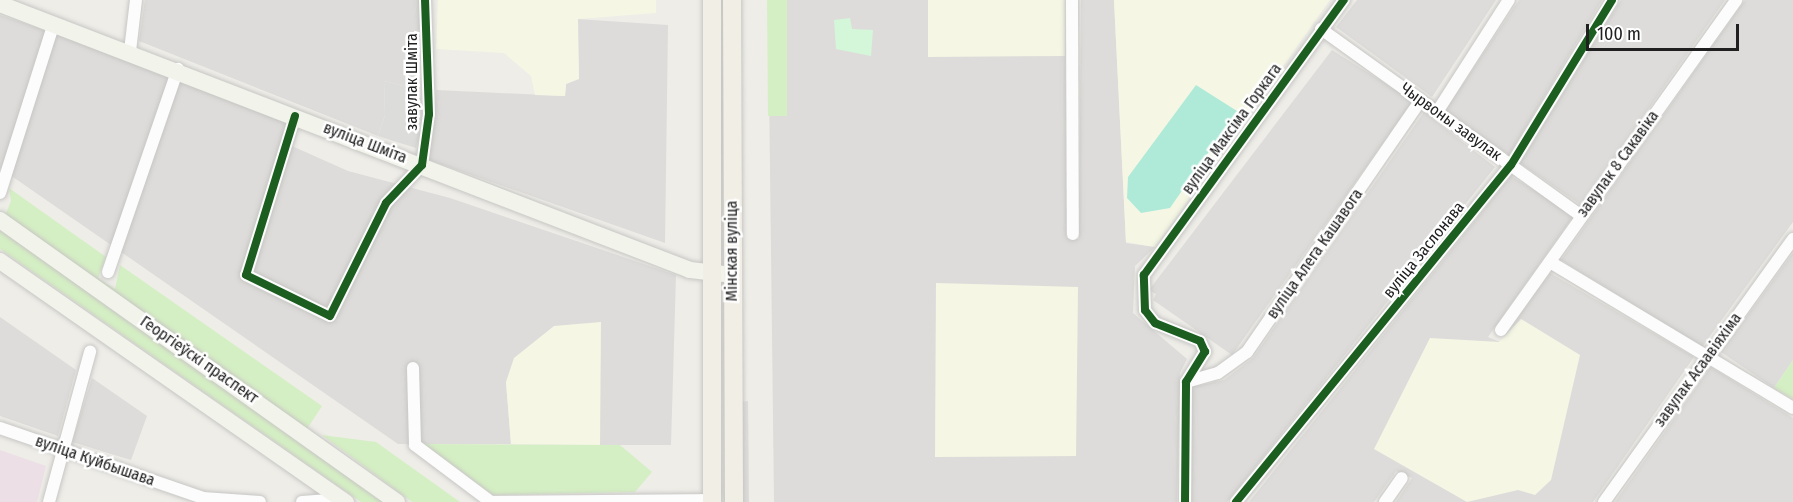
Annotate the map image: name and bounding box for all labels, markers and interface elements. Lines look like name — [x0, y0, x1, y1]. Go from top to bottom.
scale bar — [1589, 12, 1742, 50]
text: 100 m — [1597, 23, 1641, 45]
street label: завулак Шміта — [402, 33, 422, 131]
street label: вуліца Максіма Горкага — [1178, 60, 1286, 198]
street label: Чырвоны завулак — [1397, 79, 1505, 165]
street label: завулак 8 Сакавіка — [1573, 107, 1663, 221]
street label: вуліца Шміта — [321, 118, 409, 168]
street label: вуліца Алега Кашавога — [1263, 185, 1367, 323]
street label: вуліца Заслонава — [1379, 198, 1469, 302]
street label: Мінская вуліца — [722, 201, 742, 301]
street label: завулак Асаавіяхіма — [1650, 309, 1746, 431]
street label: Георгіеўскі праспект — [136, 312, 262, 408]
street label: вуліца Куйбышава — [33, 432, 157, 490]

